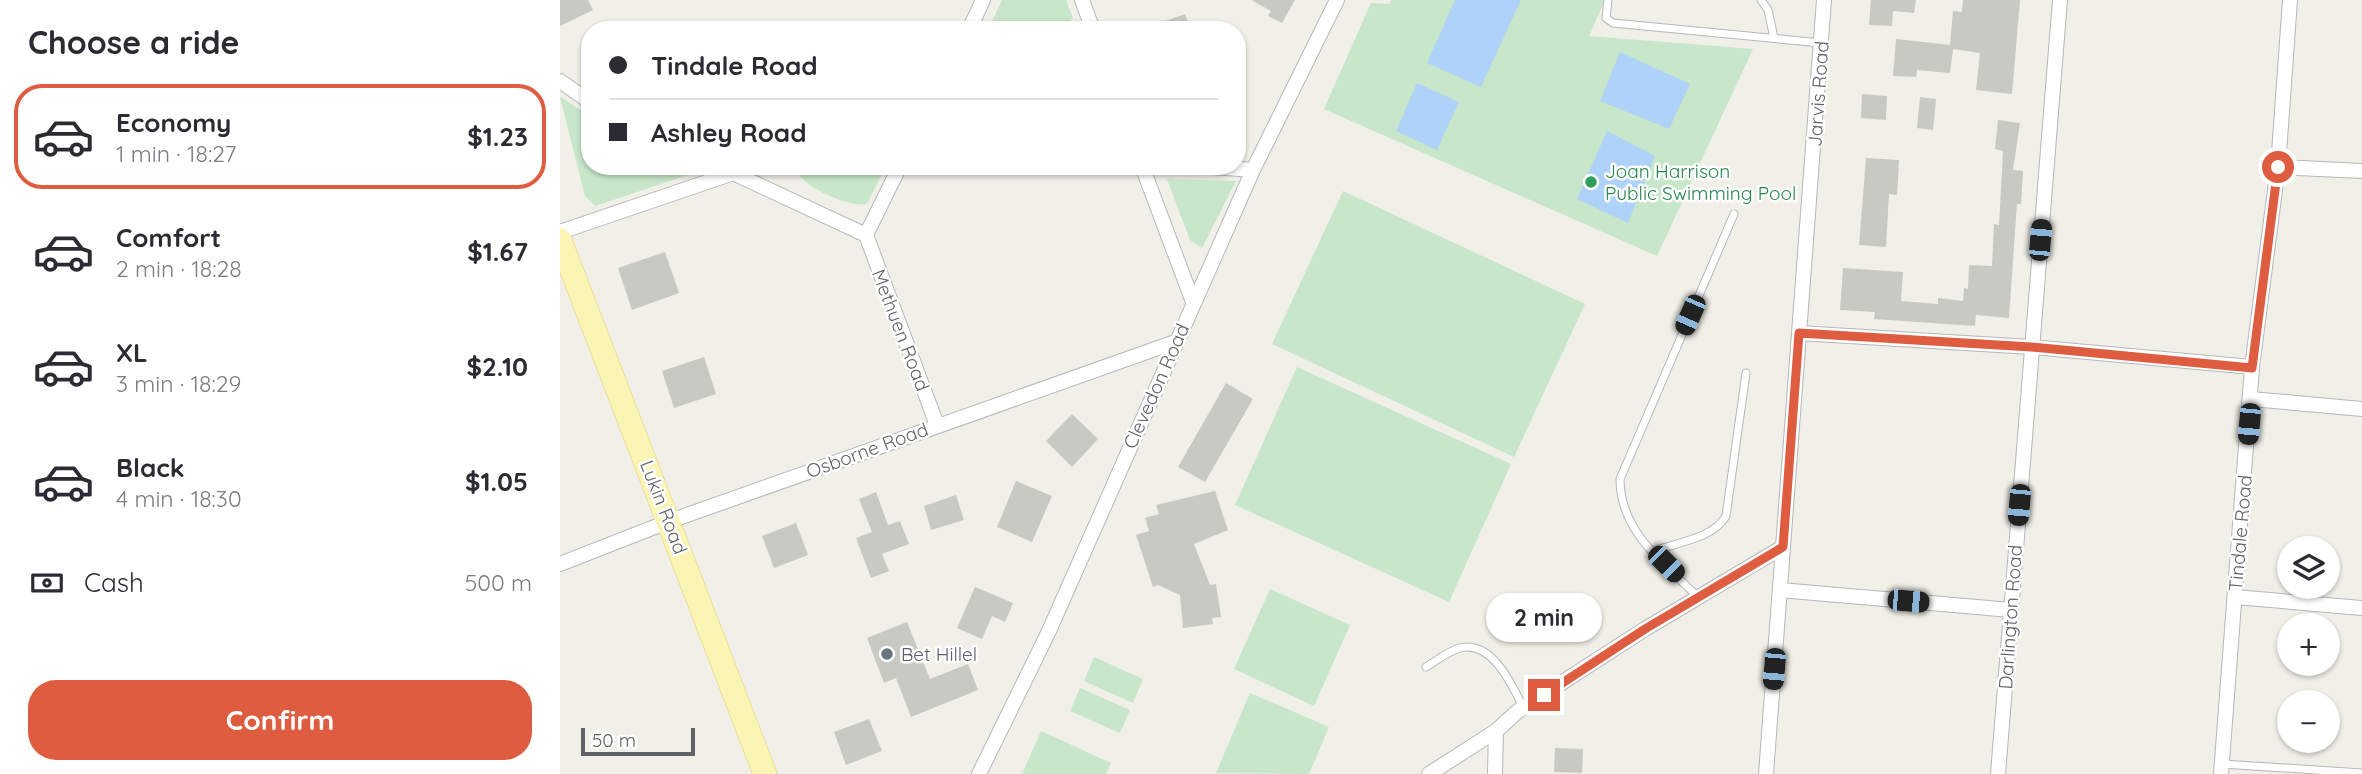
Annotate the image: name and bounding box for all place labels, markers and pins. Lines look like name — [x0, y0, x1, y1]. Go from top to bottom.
place label: Joan Harrison Public Swimming Pool — [1605, 159, 1796, 205]
marker: Joan Harrison Public Swimming Pool — [1583, 174, 1599, 190]
place label: Bet Hillel — [901, 642, 977, 666]
marker: Bet Hillel — [879, 646, 895, 662]

